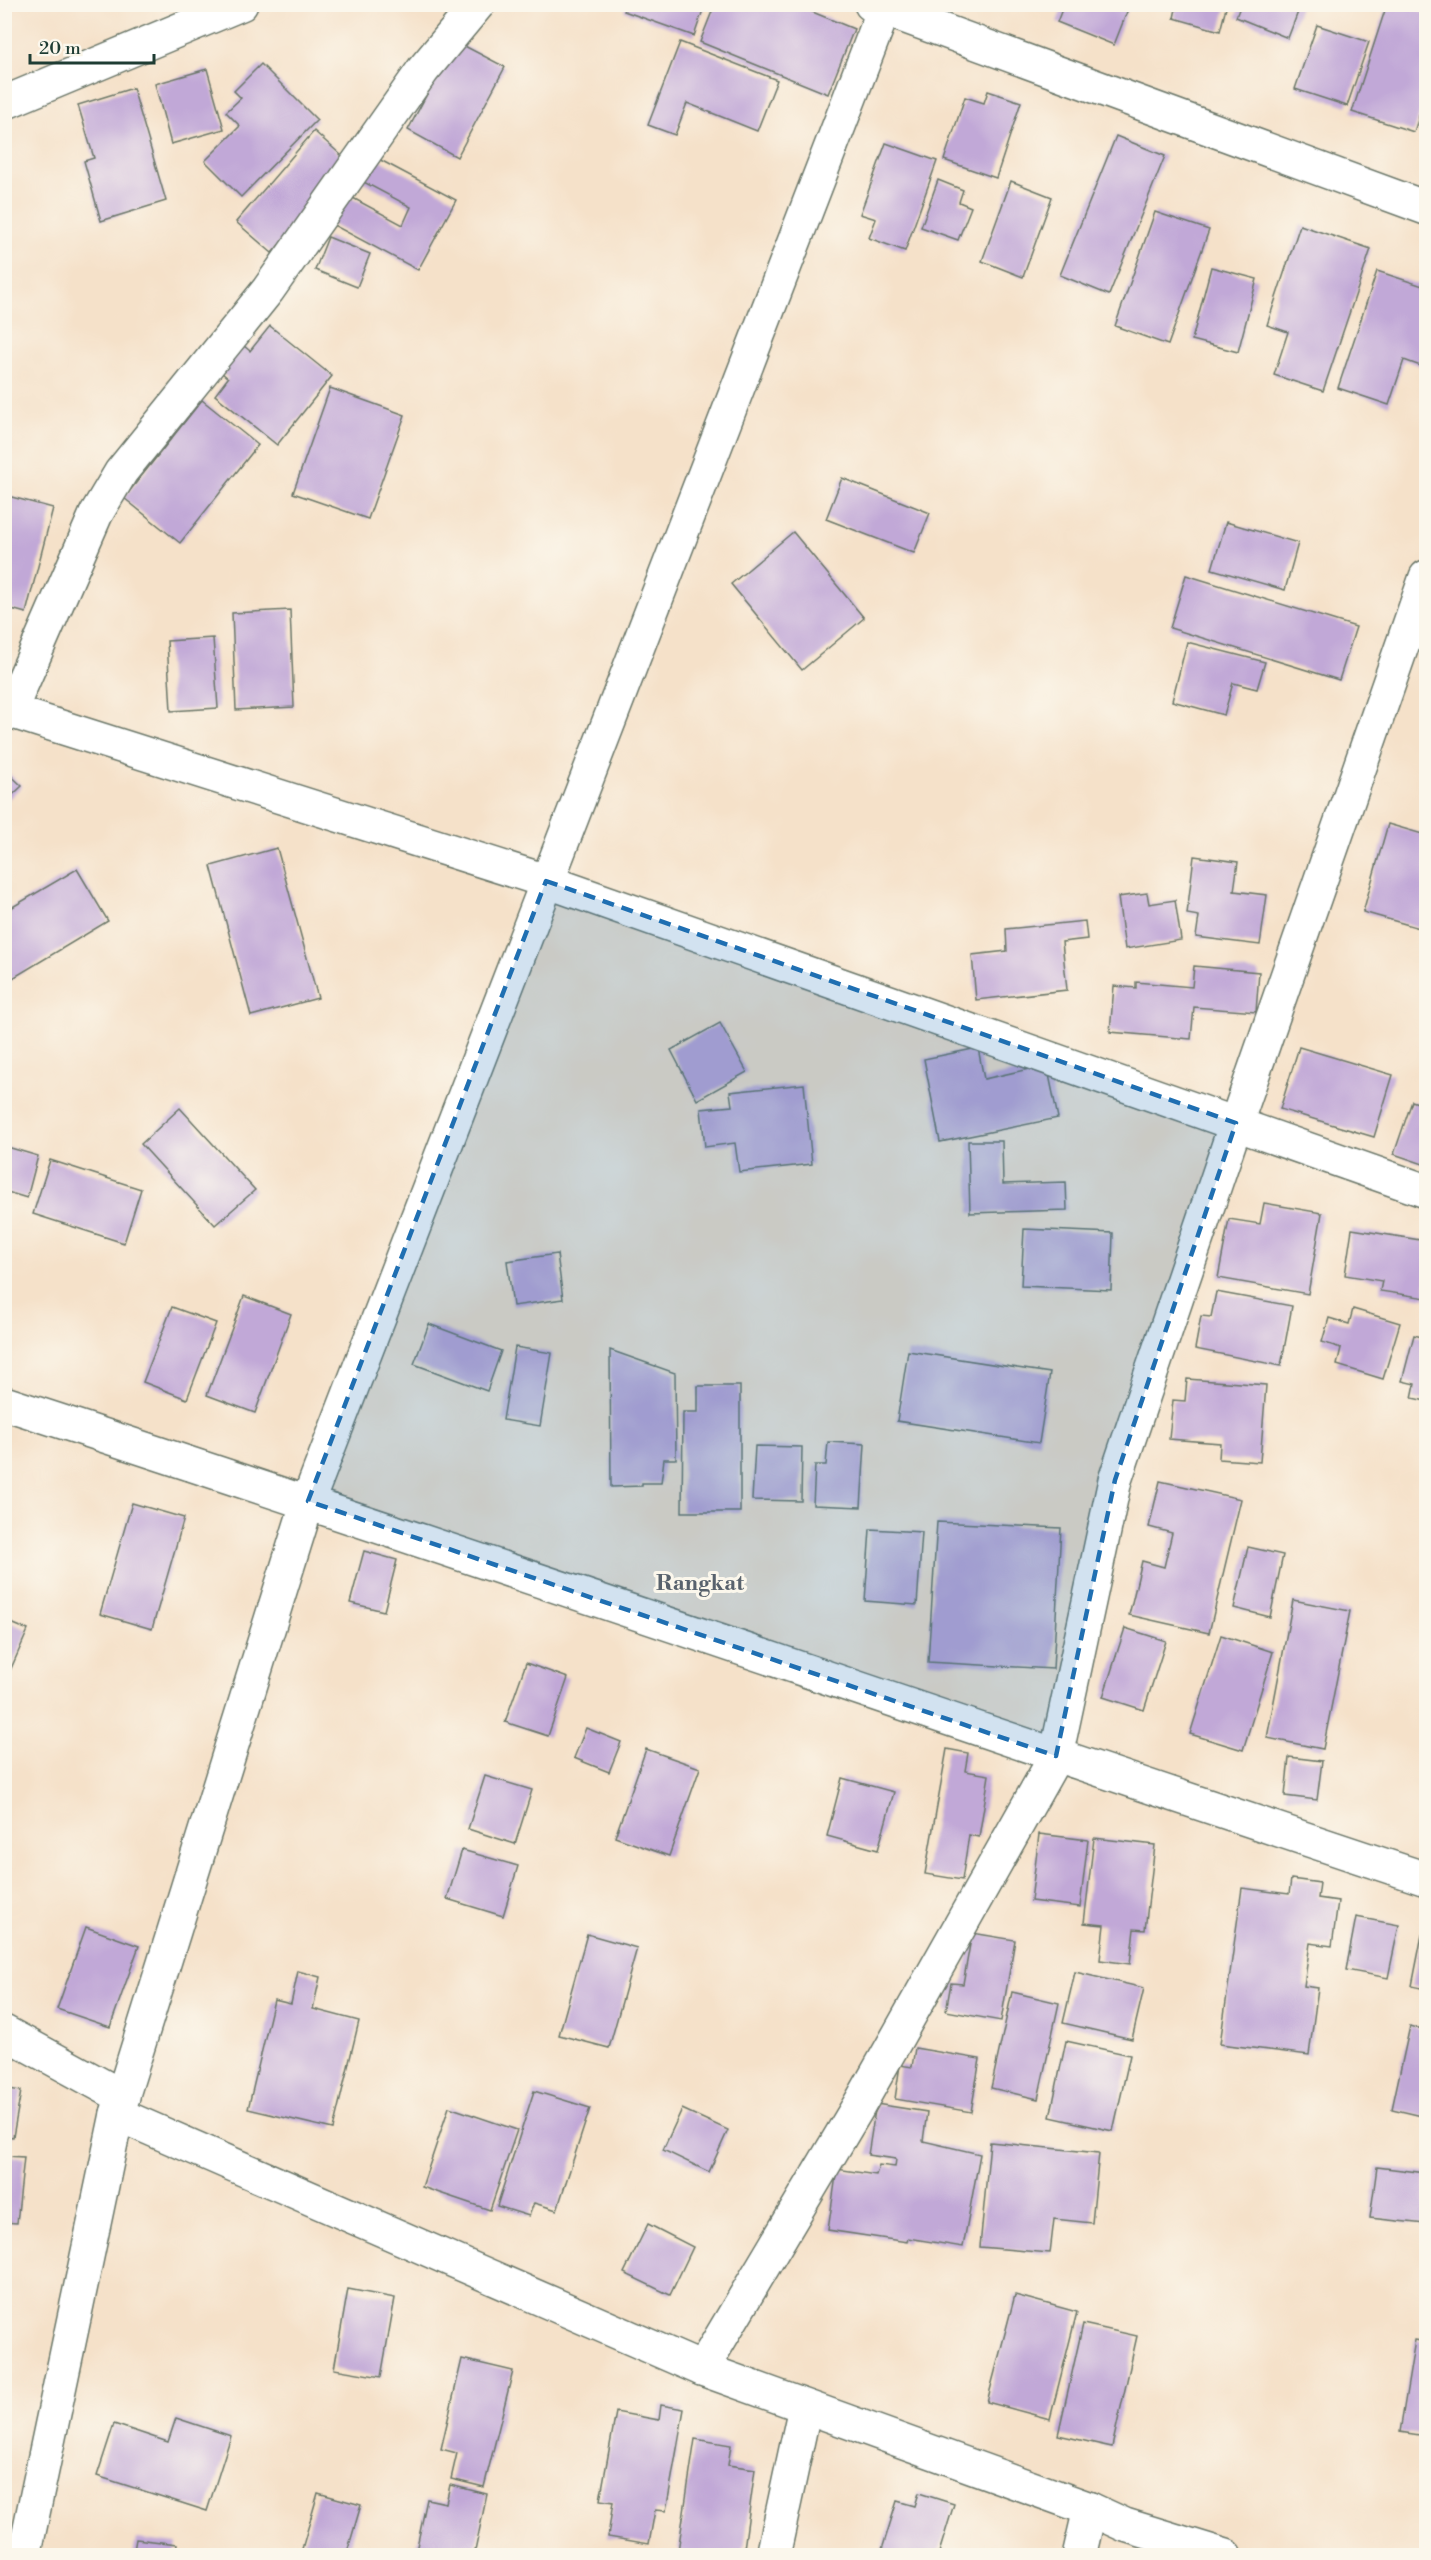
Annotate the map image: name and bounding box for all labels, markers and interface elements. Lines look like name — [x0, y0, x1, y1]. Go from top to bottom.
scale bar — [30, 27, 154, 65]
text: 20 m — [39, 37, 81, 60]
district label: Rangkat — [656, 1570, 744, 1597]

